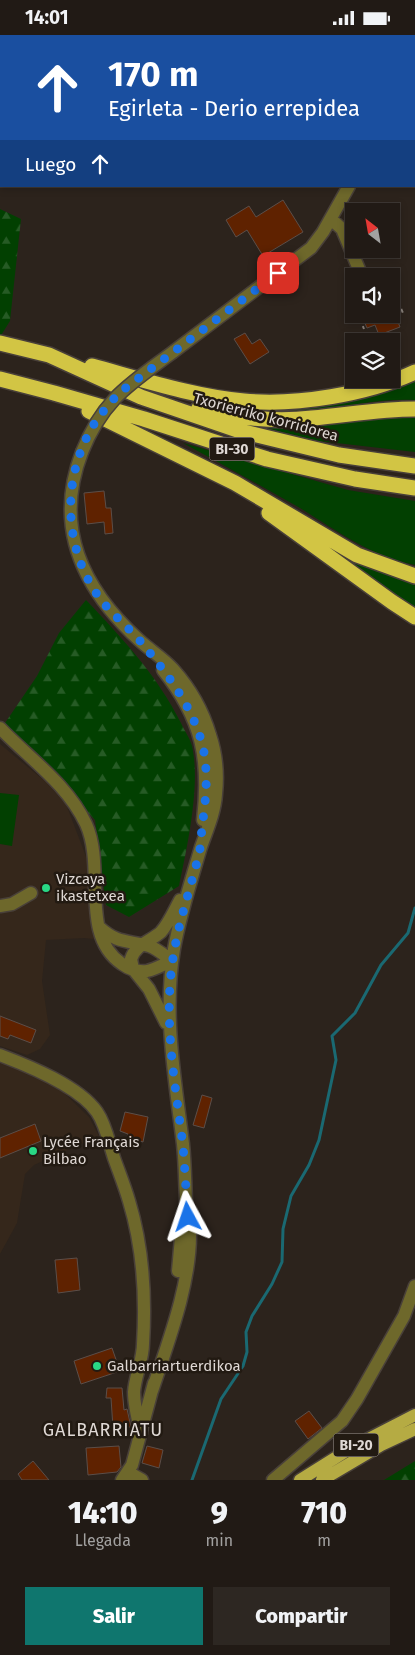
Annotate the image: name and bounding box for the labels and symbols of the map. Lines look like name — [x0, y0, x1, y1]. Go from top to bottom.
north arrow — [345, 203, 400, 257]
pin — [257, 252, 299, 294]
street label: Txorierriko korridorea — [192, 389, 340, 445]
road number: BI-30 — [210, 437, 254, 461]
place label: Vizcaya ikastetxea — [56, 870, 125, 905]
marker: Vizcaya ikastetxea — [40, 882, 52, 894]
place label: Lycée Français Bilbao — [43, 1133, 139, 1168]
marker: Lycée Français Bilbao — [27, 1145, 39, 1157]
position arrow — [161, 1190, 213, 1242]
place label: Galbarriartuerdikoa — [107, 1357, 241, 1375]
marker: Galbarriartuerdikoa — [91, 1360, 103, 1372]
district label: GALBARRIATU — [43, 1419, 163, 1441]
road number: BI-20 — [334, 1433, 378, 1457]

